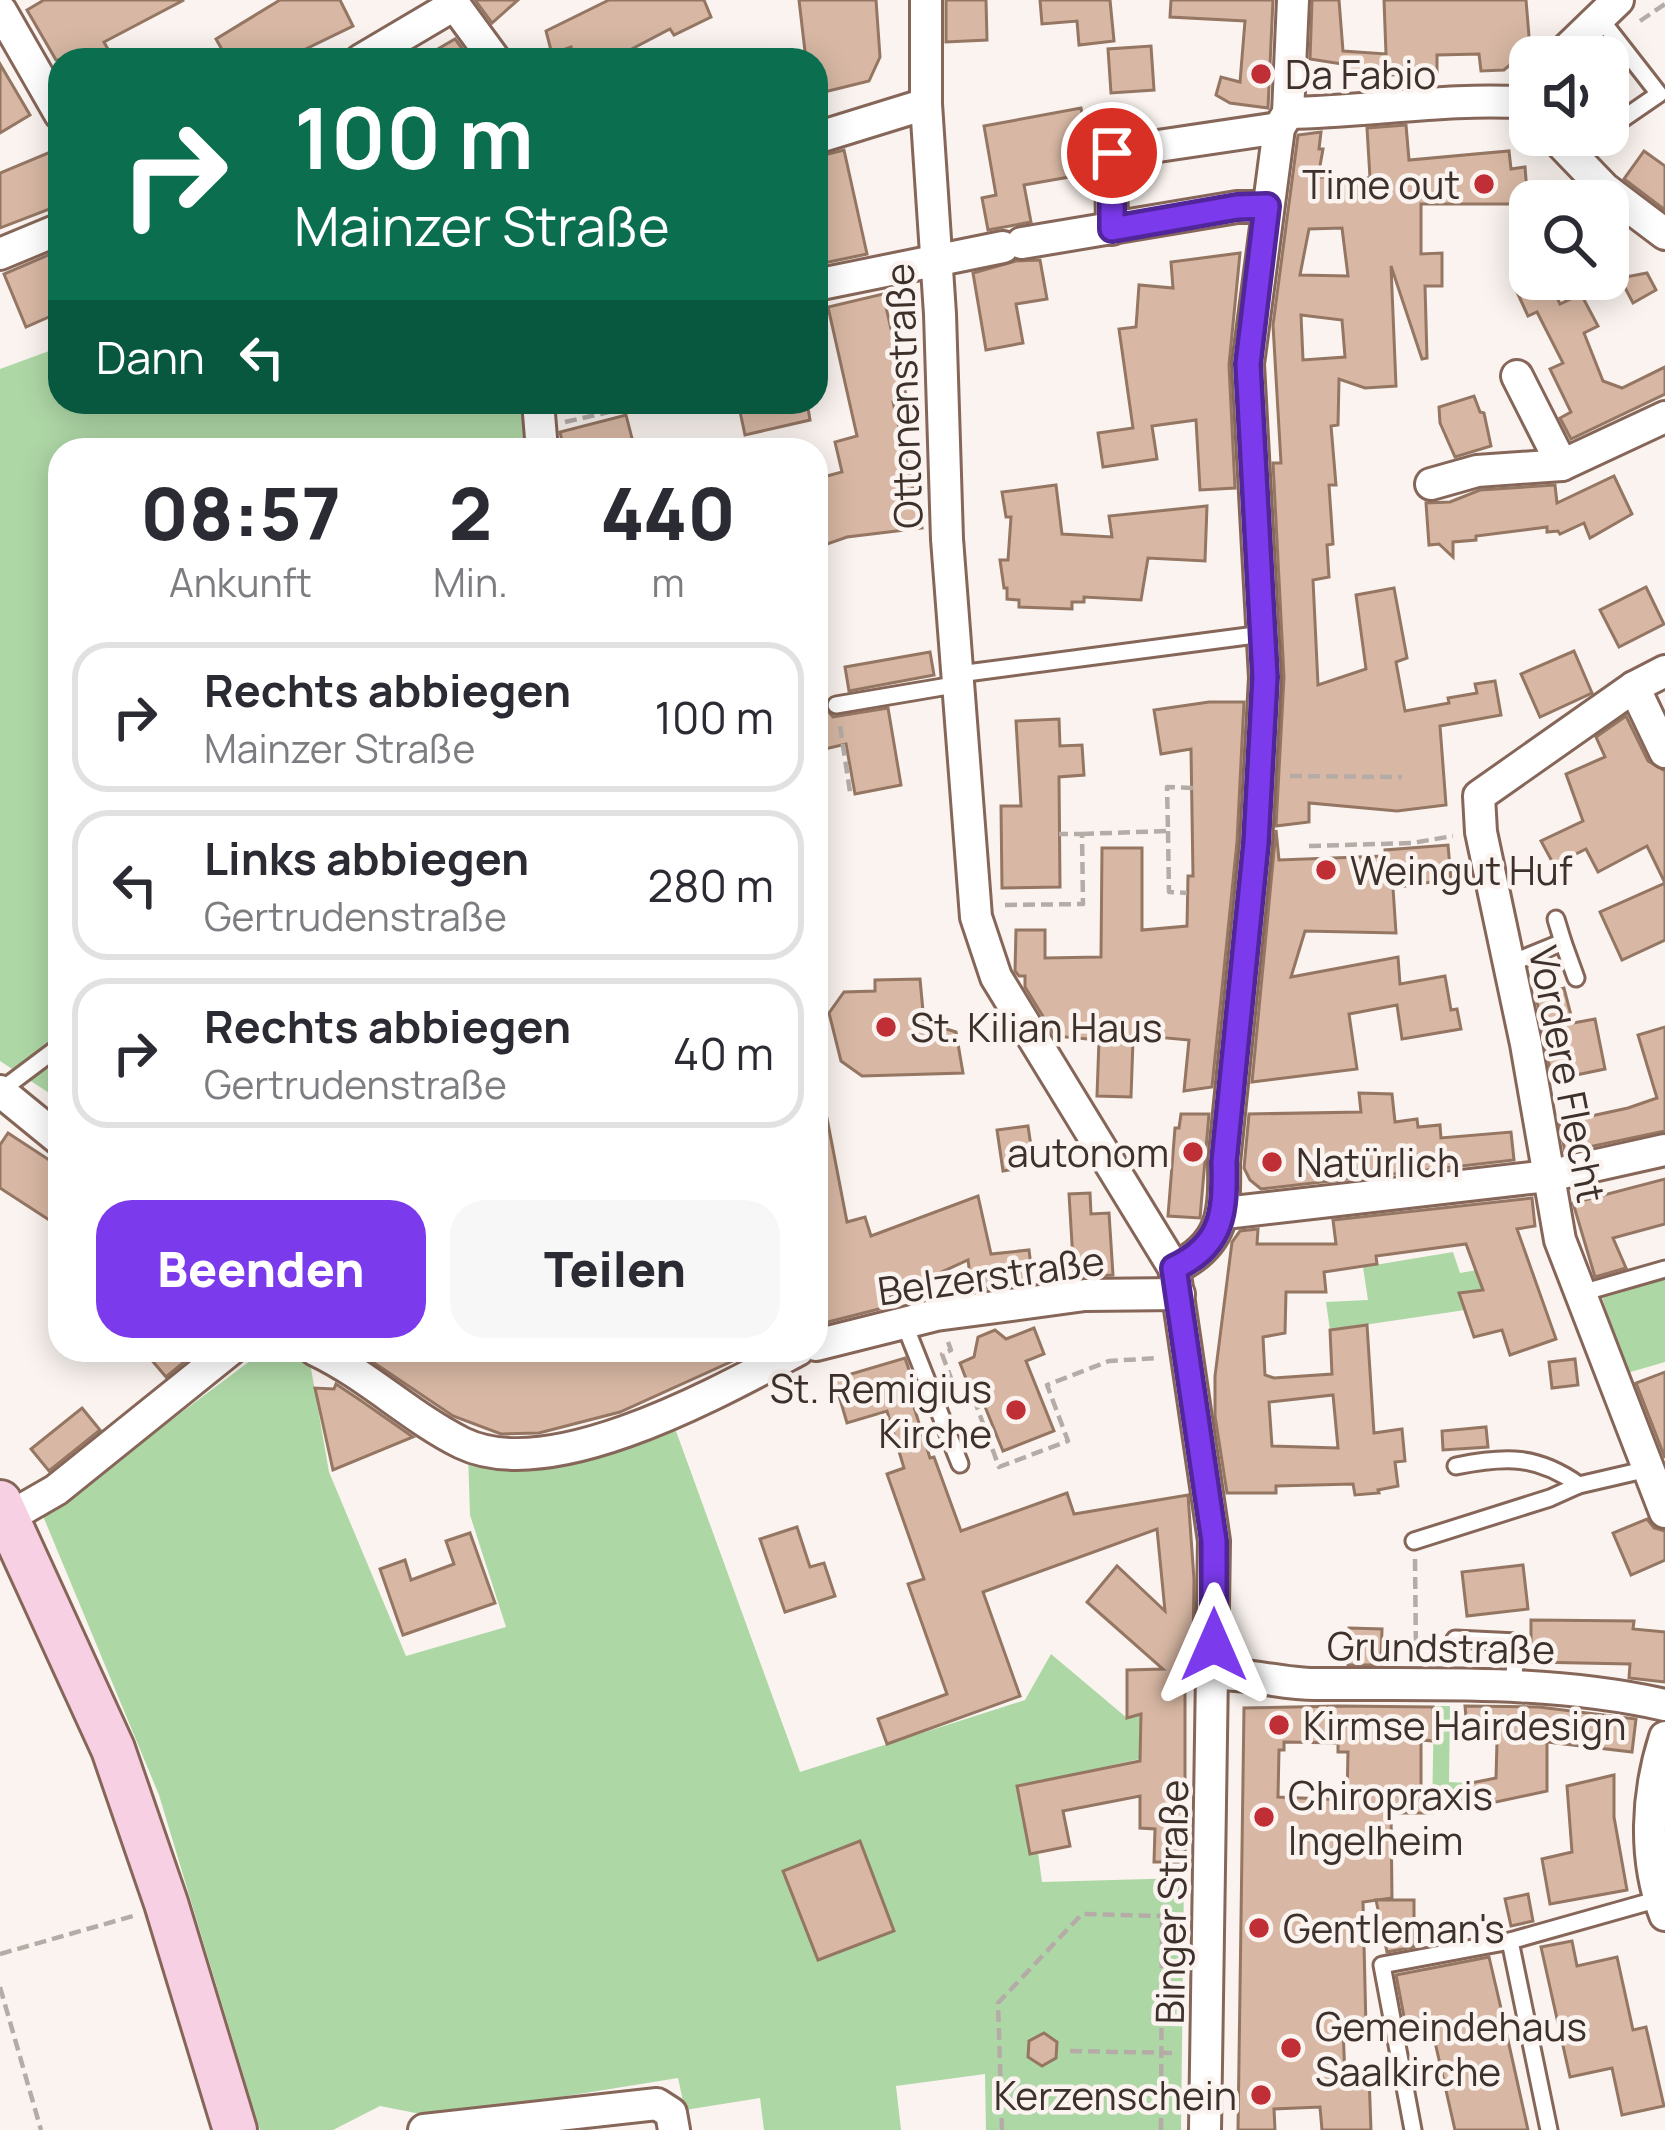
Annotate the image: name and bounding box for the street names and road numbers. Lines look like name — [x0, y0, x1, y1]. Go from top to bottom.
street label: Ottonenstraße — [871, 262, 935, 530]
street label: Vordere Flecht — [1517, 941, 1619, 1207]
street label: Belzerstraße — [874, 1232, 1108, 1318]
street label: Grundstraße — [1327, 1618, 1555, 1676]
street label: Binger Straße — [1142, 1779, 1200, 2025]

